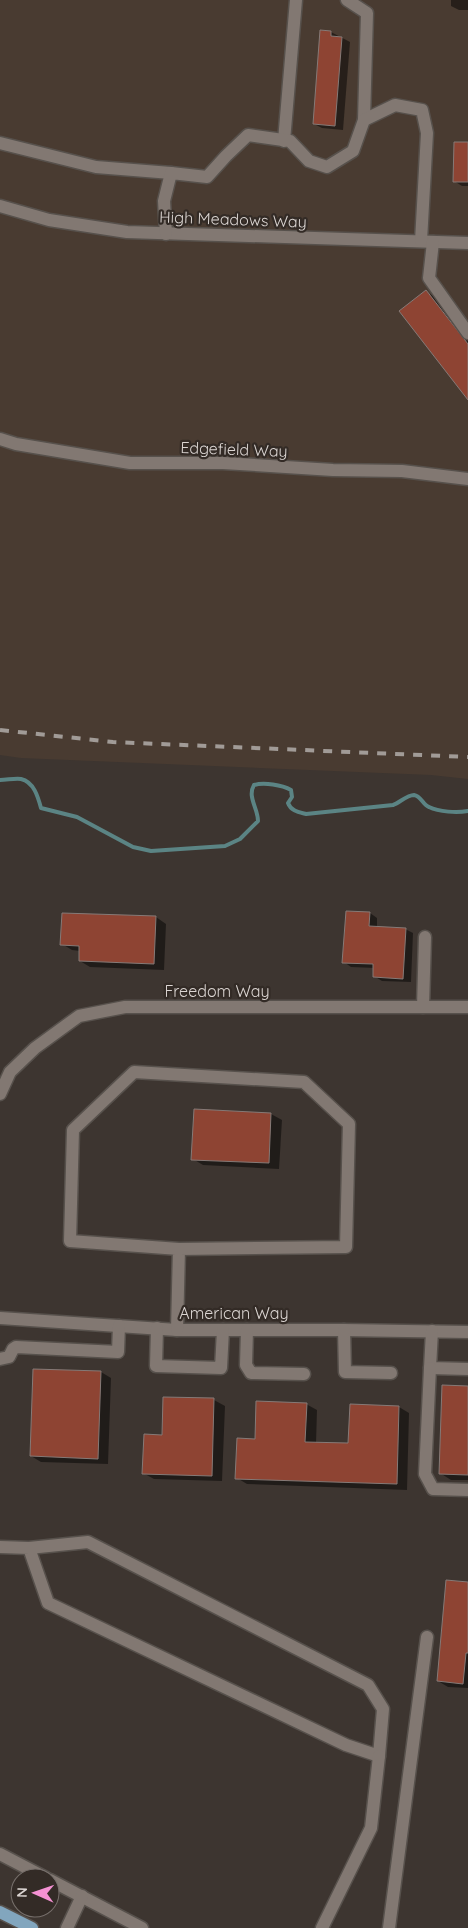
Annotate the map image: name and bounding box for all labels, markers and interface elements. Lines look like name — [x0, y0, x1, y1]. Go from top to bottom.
street label: High Meadows Way — [159, 206, 307, 232]
street label: Edgefield Way — [180, 437, 288, 461]
street label: Freedom Way — [164, 981, 270, 1001]
street label: American Way — [179, 1303, 289, 1323]
north arrow — [10, 1868, 60, 1918]
text: N — [13, 1887, 31, 1898]

